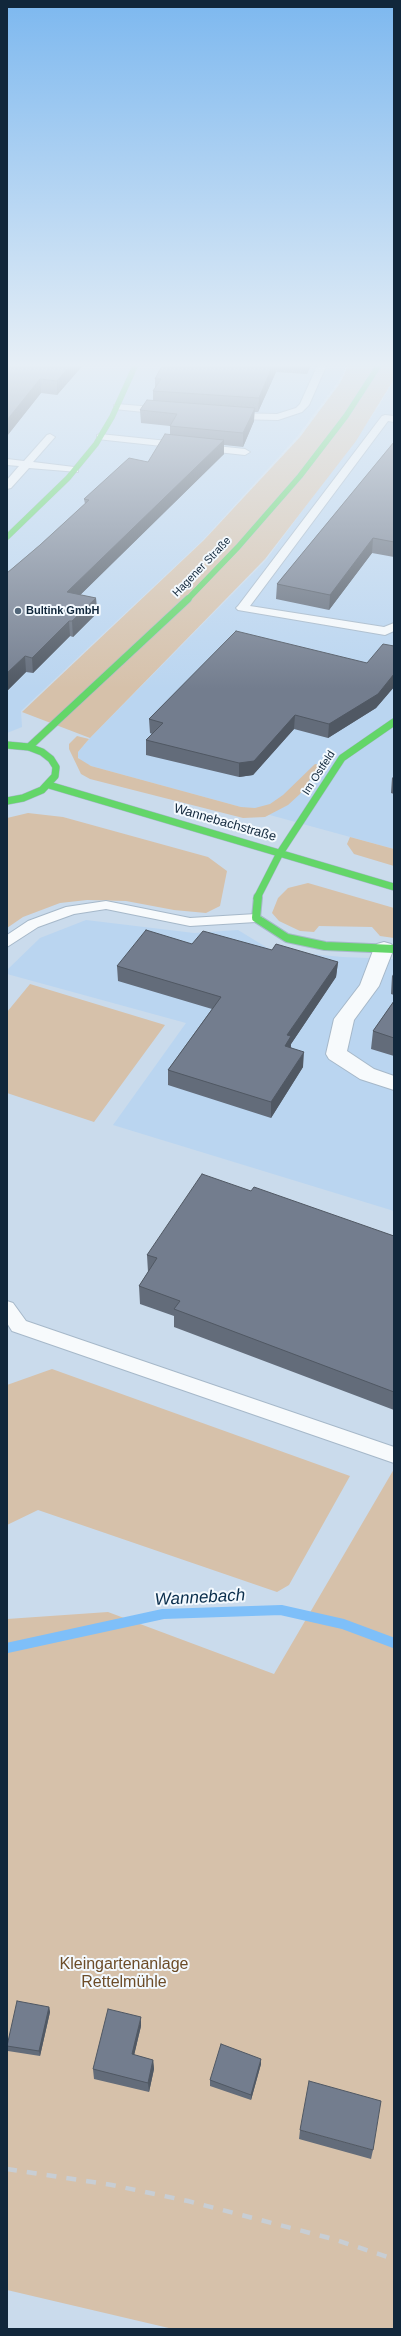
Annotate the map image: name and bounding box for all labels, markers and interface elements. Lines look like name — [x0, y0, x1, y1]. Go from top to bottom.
street label: Hagener Straße — [170, 534, 234, 600]
place label: Bultink GmbH — [26, 604, 99, 618]
marker: Bultink GmbH — [13, 606, 23, 616]
street label: Im Ostfeld — [300, 748, 338, 798]
street label: Wannebachstraße — [172, 801, 278, 845]
water label: Wannebach — [154, 1585, 246, 1611]
park label: Kleingartenanlage Rettelmühle — [60, 1955, 188, 1993]

